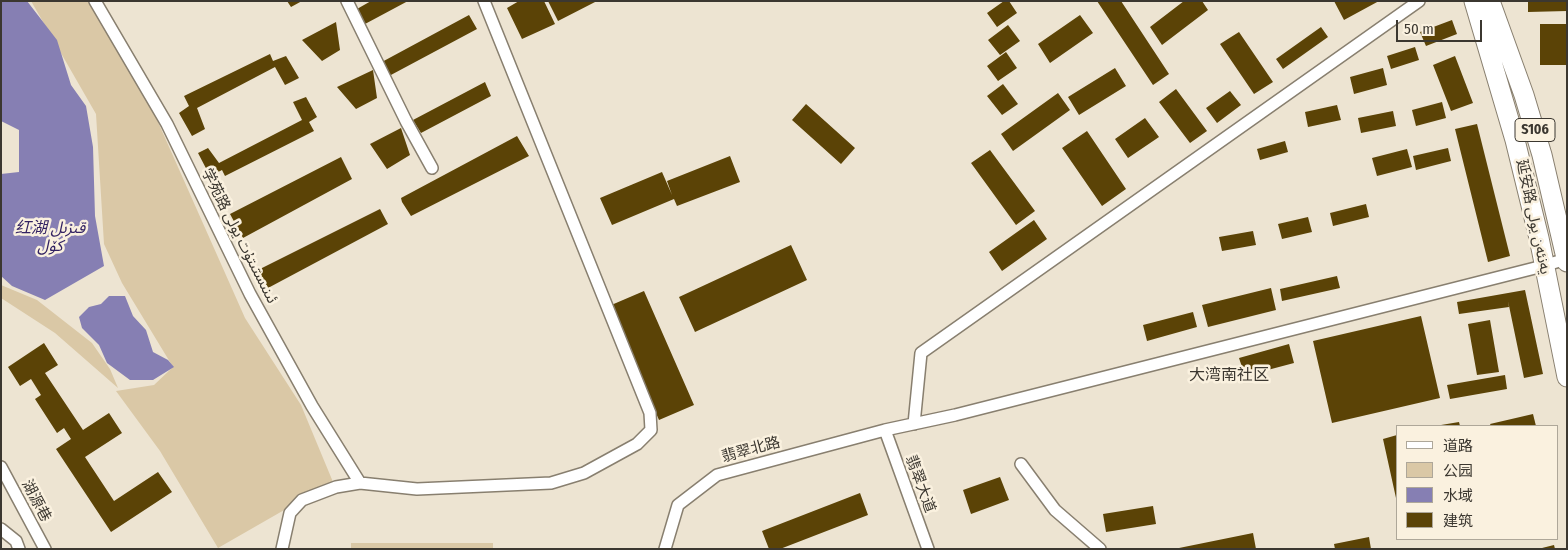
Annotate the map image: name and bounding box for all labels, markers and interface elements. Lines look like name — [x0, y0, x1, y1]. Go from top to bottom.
scale bar — [1398, 10, 1484, 42]
text: 50 m — [1404, 20, 1434, 38]
road number: S106 — [1515, 118, 1555, 142]
street label: 延安路 يەنئەن يولى — [1512, 158, 1554, 276]
street label: 学苑路 ئىنىستىتۇت يولى — [197, 165, 281, 307]
water label: 红湖 قىزىل كۆل — [15, 219, 85, 257]
district label: 大湾南社区 — [1189, 366, 1269, 386]
legend — [1396, 425, 1558, 540]
street label: 翡翠北路 — [720, 434, 782, 466]
text: 道路 — [1443, 437, 1473, 455]
street label: 翡翠大道 — [901, 453, 939, 515]
text: 公园 — [1443, 462, 1473, 480]
street label: 湖源巷 — [17, 477, 55, 525]
text: 水域 — [1443, 487, 1473, 505]
text: 建筑 — [1443, 512, 1473, 530]

